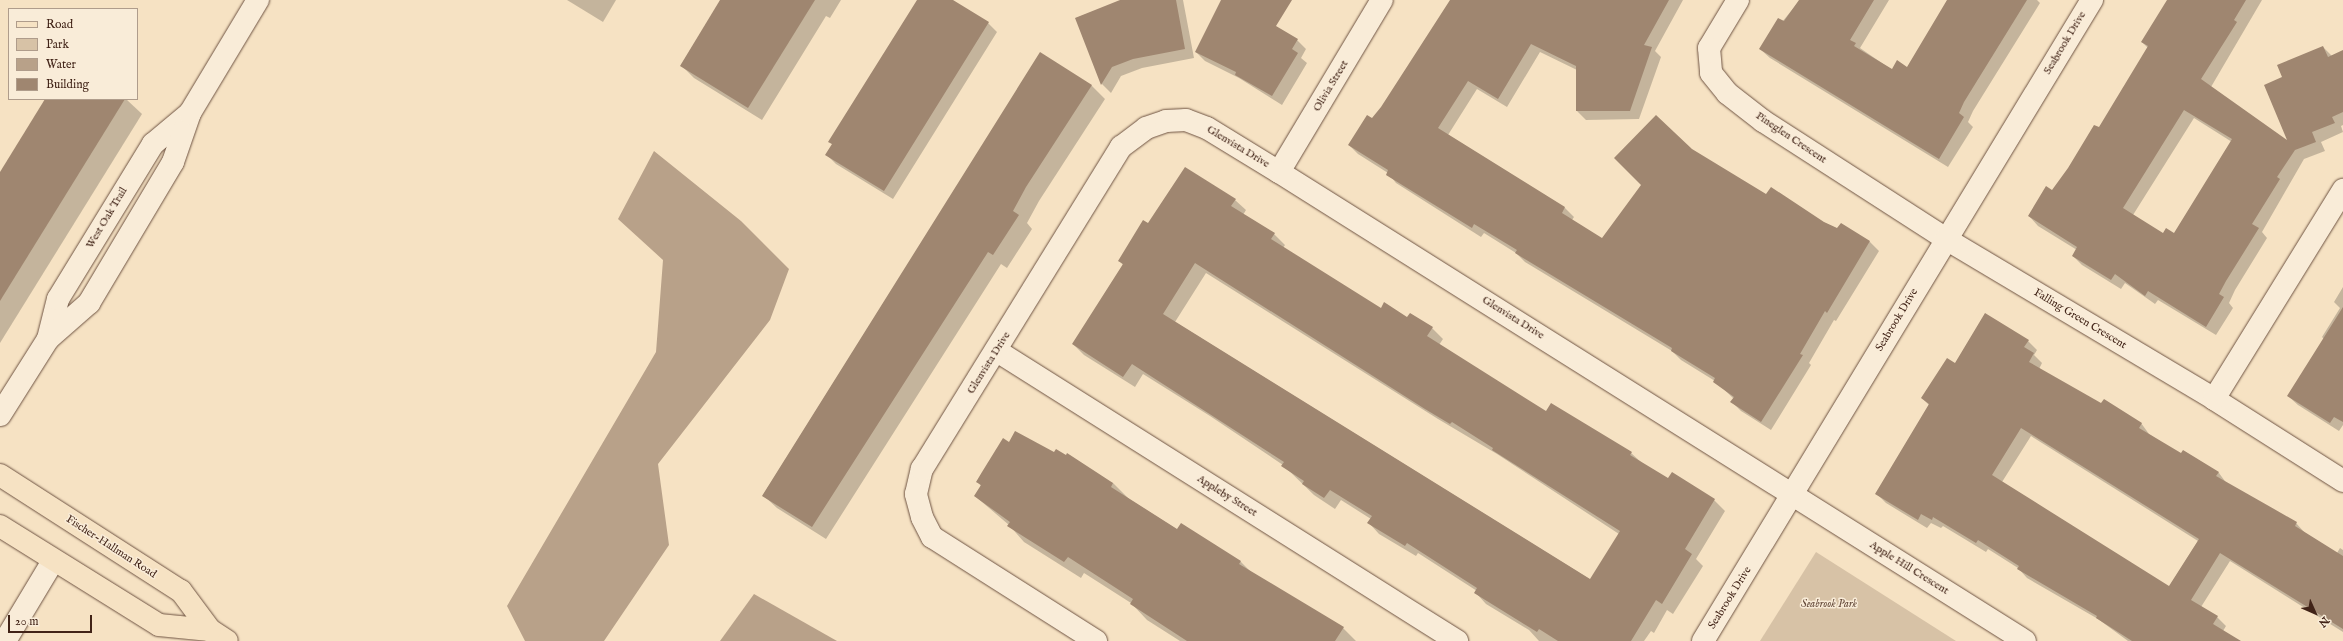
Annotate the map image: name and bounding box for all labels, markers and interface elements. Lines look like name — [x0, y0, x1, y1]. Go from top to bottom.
legend — [8, 8, 138, 100]
street label: Seabrook Drive — [2041, 9, 2089, 77]
text: Road — [46, 17, 73, 32]
text: Park — [46, 37, 69, 52]
text: Water — [46, 57, 76, 72]
street label: Olivia Street — [1311, 58, 1351, 114]
text: Building — [46, 77, 89, 92]
street label: Pineglen Crescent — [1753, 109, 1829, 167]
street label: Glenvista Drive — [1204, 123, 1272, 171]
street label: West Oak Trail — [84, 185, 130, 251]
street label: Seabrook Drive — [1873, 286, 1921, 354]
street label: Falling Green Crescent — [2031, 286, 2129, 352]
street label: Glenvista Drive — [1480, 294, 1546, 342]
street label: Glenvista Drive — [965, 330, 1013, 396]
street label: Appleby Street — [1195, 472, 1259, 520]
street label: Fischer-Hallman Road — [63, 513, 159, 581]
street label: Apple Hill Crescent — [1867, 538, 1951, 598]
street label: Seabrook Drive — [1706, 564, 1754, 632]
north arrow — [2295, 593, 2335, 633]
park label: Seabrook Park — [1801, 597, 1857, 611]
scale bar — [10, 607, 94, 633]
text: N — [2315, 613, 2332, 630]
text: 20 m — [15, 614, 38, 629]

